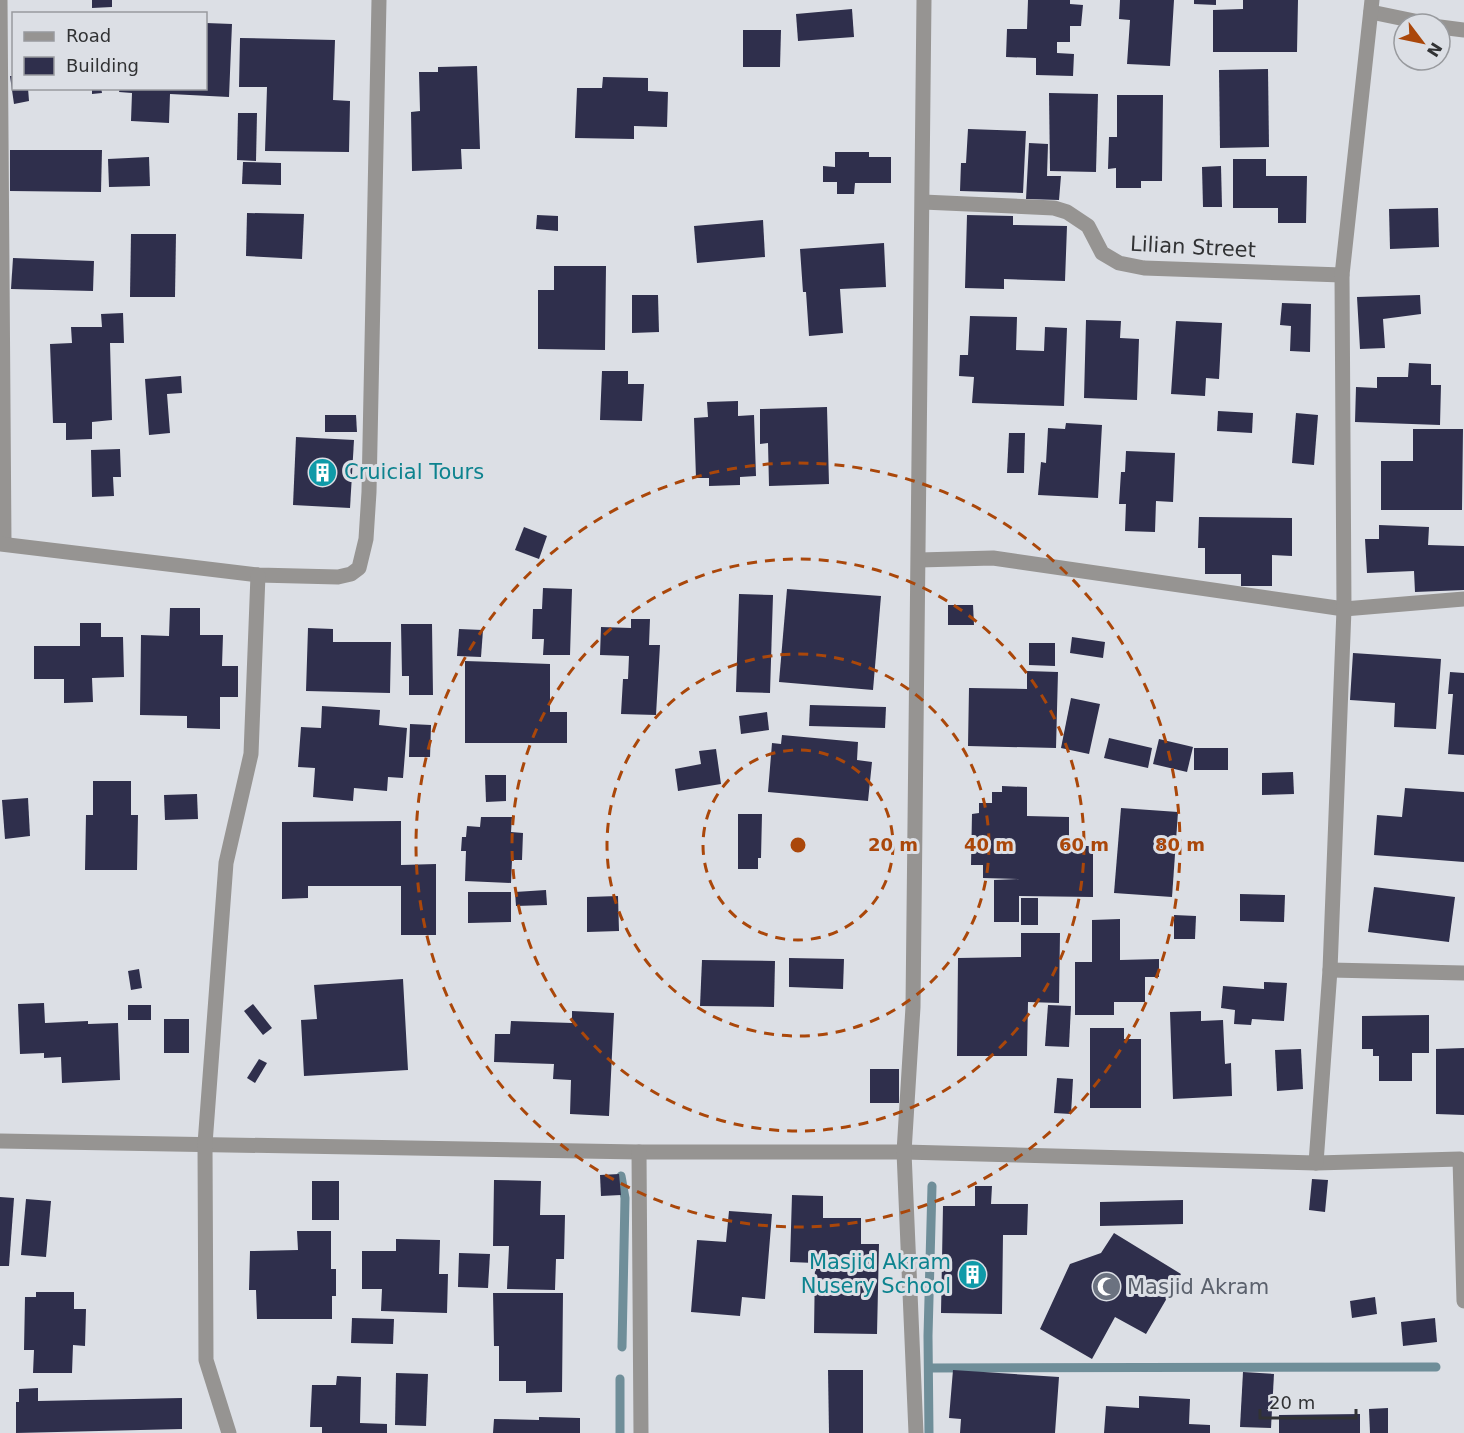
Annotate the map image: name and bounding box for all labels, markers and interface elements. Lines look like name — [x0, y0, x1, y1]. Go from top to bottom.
legend — [12, 12, 207, 90]
north arrow — [1392, 12, 1452, 72]
text: Road — [66, 25, 111, 46]
text: N — [1423, 39, 1446, 60]
text: Building — [66, 55, 139, 76]
street label: Lilian Street — [1130, 232, 1256, 262]
building icon: Cruicial Tours — [307, 456, 339, 488]
place label: Cruicial Tours — [344, 460, 484, 484]
text: 20 m — [868, 834, 918, 855]
text: 40 m — [964, 834, 1014, 855]
text: 60 m — [1059, 834, 1109, 855]
text: 80 m — [1155, 834, 1205, 855]
centre of rings — [788, 835, 808, 855]
place label: Masjid Akram Nusery School — [801, 1250, 951, 1298]
building icon: Masjid Akram Nusery School — [956, 1258, 988, 1290]
mosque icon: Masjid Akram — [1090, 1271, 1122, 1303]
place label: Masjid Akram — [1127, 1275, 1269, 1299]
scale bar — [1260, 1382, 1356, 1420]
text: 20 m — [1269, 1392, 1315, 1413]

